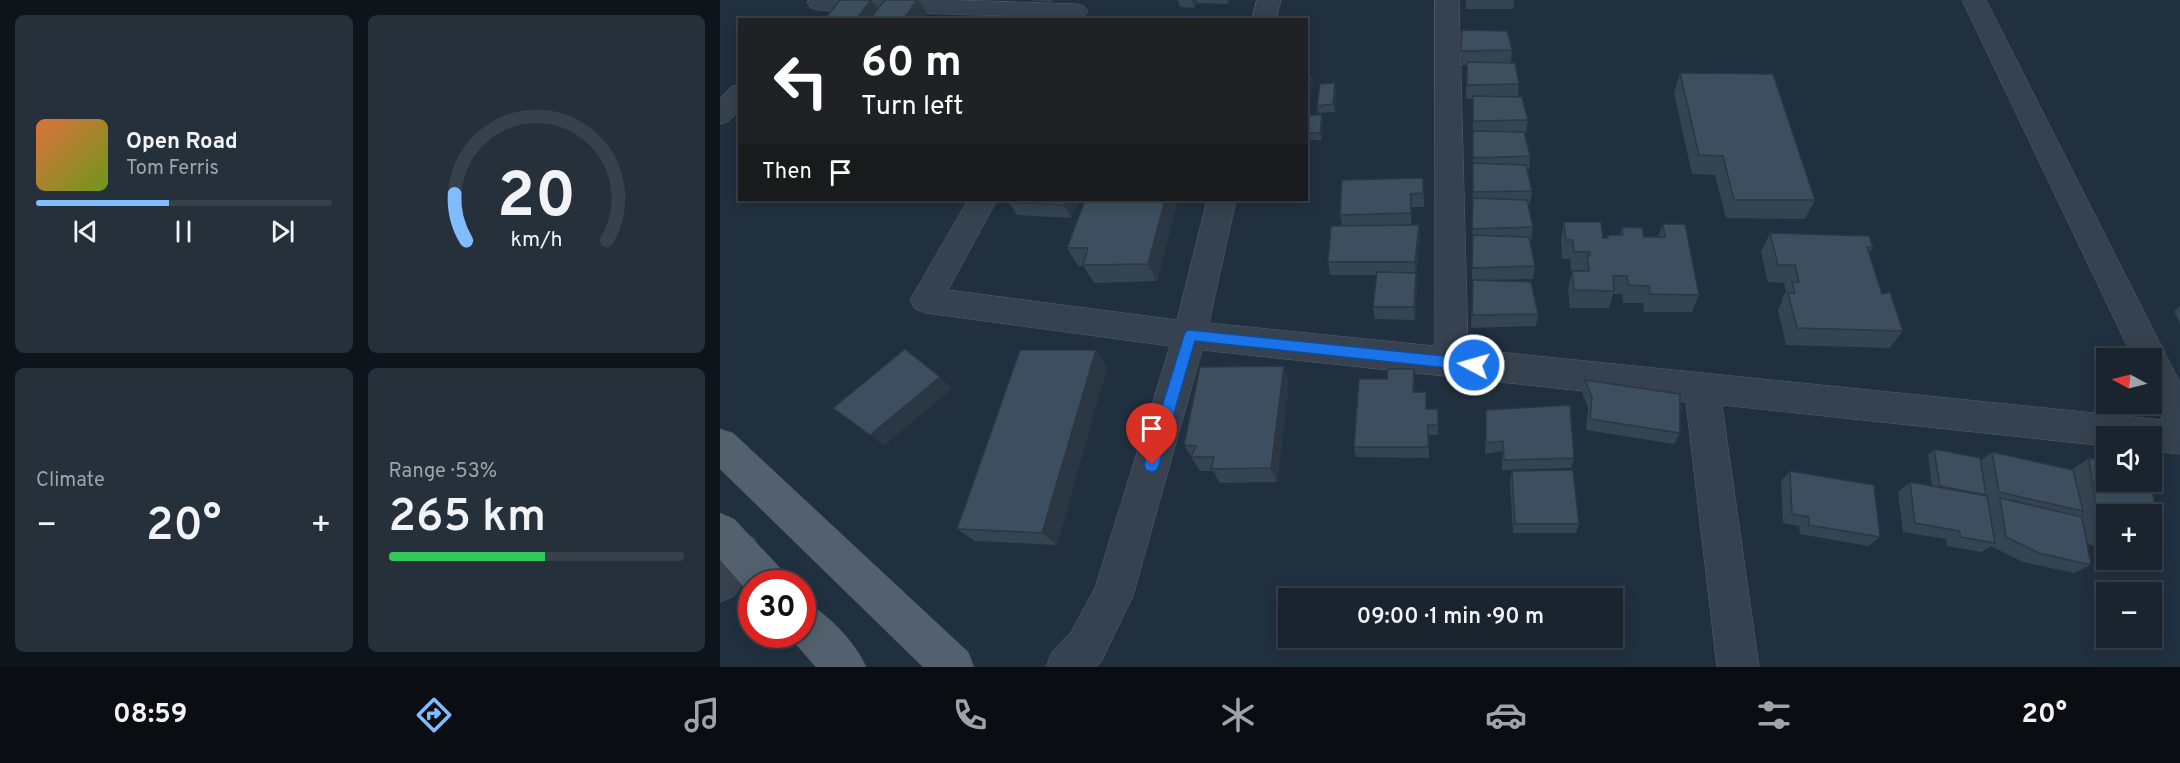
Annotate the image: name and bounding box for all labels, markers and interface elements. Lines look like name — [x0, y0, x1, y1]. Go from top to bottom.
text: 60 m — [861, 38, 962, 91]
icon: left — [762, 42, 840, 120]
text: Turn left — [861, 90, 963, 124]
text: Open Road — [126, 129, 238, 156]
text: Tom Ferris — [126, 156, 219, 182]
icon: arrive — [824, 156, 857, 189]
text: Then — [762, 159, 812, 186]
text: 20 — [497, 160, 576, 239]
icon: previous — [69, 215, 102, 248]
icon: pause — [167, 215, 200, 248]
icon: next — [266, 215, 299, 248]
text: km/h — [510, 227, 562, 254]
position arrow — [1442, 333, 1506, 397]
north arrow — [2096, 348, 2162, 414]
map controls — [2096, 348, 2162, 648]
pin — [1126, 403, 1177, 465]
icon: arrive — [1135, 412, 1168, 445]
button: sound — [2096, 426, 2162, 492]
text: Range · 53% — [389, 459, 497, 485]
text: Climate — [36, 468, 105, 494]
text: 265 km — [389, 490, 546, 547]
text: 20° — [146, 499, 222, 556]
button: + — [2096, 504, 2162, 570]
text: − — [36, 506, 57, 548]
text: + — [310, 506, 331, 548]
speed limit sign: 30 — [738, 570, 816, 648]
button: − — [2096, 582, 2162, 648]
text: 09:00 · 1 min · 90 m — [1357, 604, 1544, 631]
icon: directions — [413, 694, 455, 736]
icon: music — [681, 694, 723, 736]
icon: phone — [949, 694, 991, 736]
icon: climate — [1217, 694, 1259, 736]
icon: car — [1485, 694, 1527, 736]
icon: filters — [1753, 694, 1795, 736]
text: 08:59 — [113, 698, 187, 732]
text: 20° — [2021, 698, 2067, 732]

